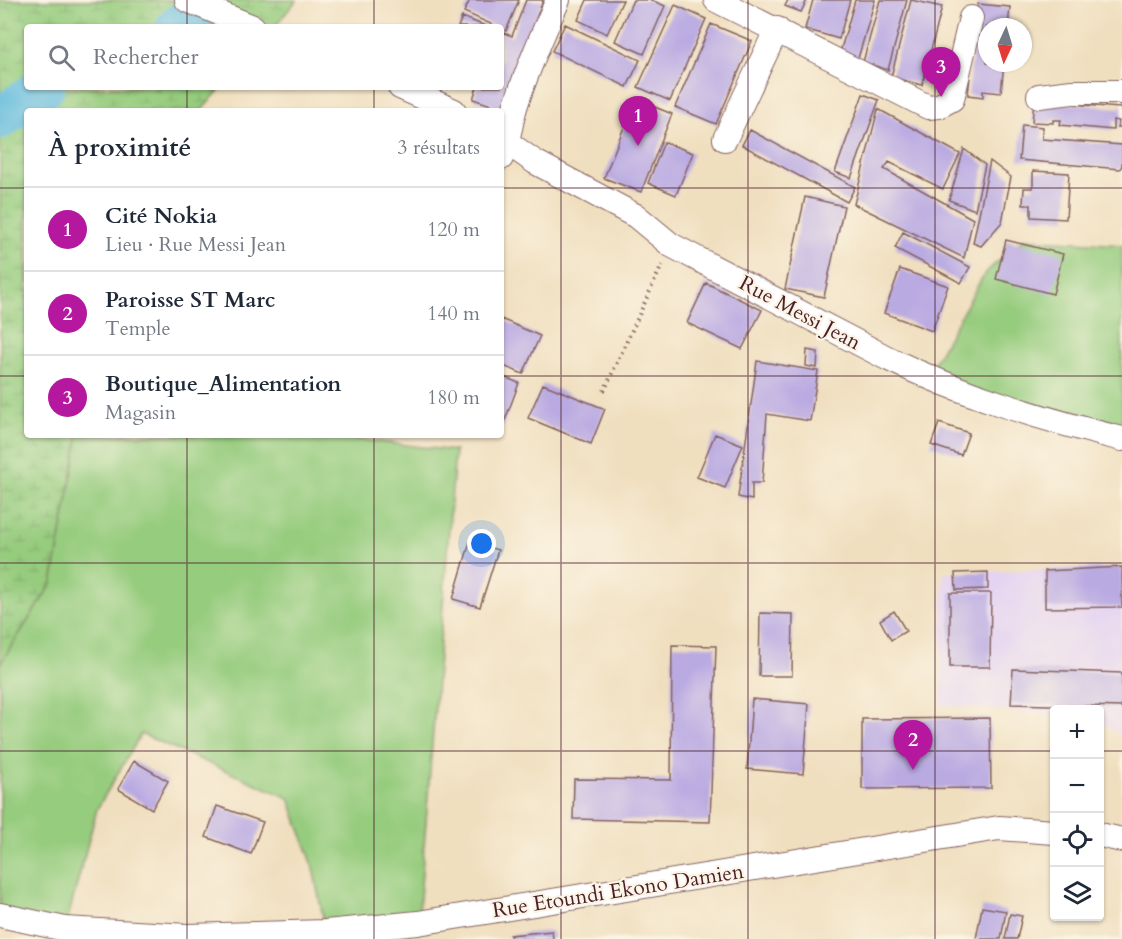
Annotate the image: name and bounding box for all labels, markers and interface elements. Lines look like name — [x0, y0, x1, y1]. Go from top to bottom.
north arrow — [978, 18, 1032, 72]
search box — [24, 24, 504, 90]
icon: search — [45, 41, 78, 74]
text: Rechercher — [93, 42, 198, 72]
pin: 3 — [922, 48, 960, 97]
pin: 1 — [618, 96, 658, 146]
text: À proximité — [48, 130, 191, 165]
text: 3 résultats — [397, 134, 480, 161]
text: Cité Nokia — [105, 201, 217, 231]
text: 1 — [62, 216, 73, 243]
text: 120 m — [427, 216, 480, 243]
text: Lieu · Rue Messi Jean — [105, 231, 286, 258]
street label: Rue Messi Jean — [734, 269, 866, 357]
text: Paroisse ST Marc — [105, 285, 275, 315]
text: 2 — [62, 300, 73, 327]
text: 140 m — [427, 300, 480, 327]
text: Temple — [105, 315, 170, 342]
text: Boutique_Alimentation — [105, 369, 341, 399]
text: 3 — [62, 384, 73, 411]
text: 180 m — [427, 384, 480, 411]
text: Magasin — [105, 399, 176, 426]
your location — [467, 529, 496, 558]
map controls — [1050, 705, 1104, 921]
button: + — [1050, 705, 1104, 759]
pin: 2 — [894, 720, 932, 770]
button: − — [1050, 759, 1104, 813]
button: locate — [1050, 813, 1104, 867]
street label: Rue Etoundi Ekono Damien — [490, 857, 746, 925]
button: layers — [1050, 867, 1104, 921]

